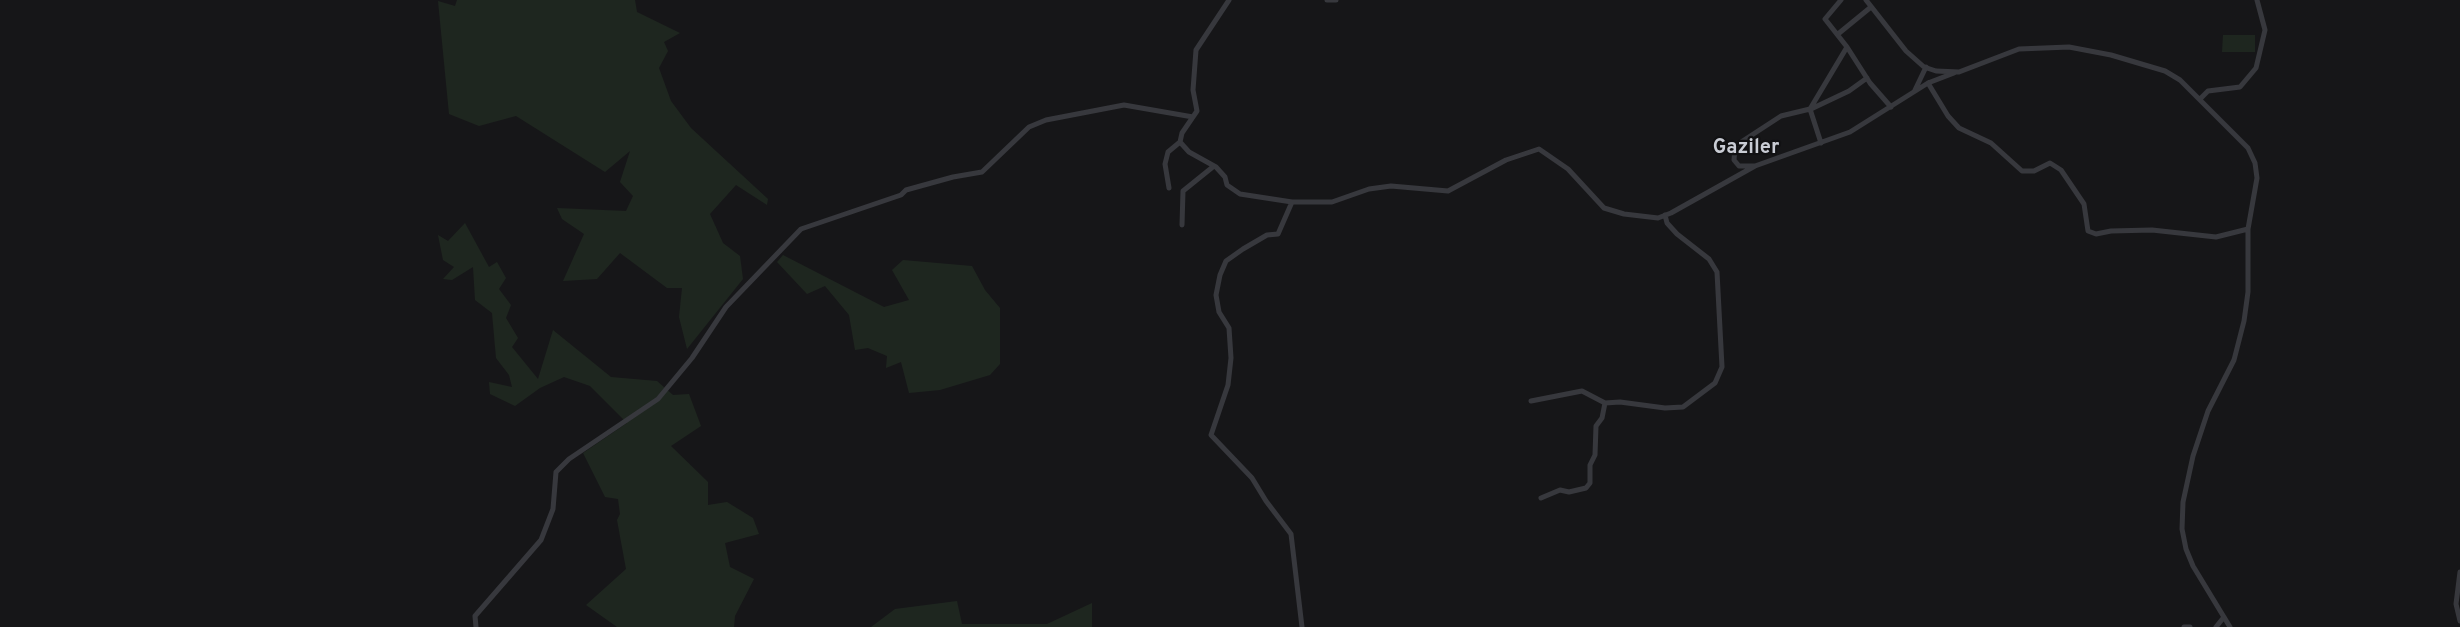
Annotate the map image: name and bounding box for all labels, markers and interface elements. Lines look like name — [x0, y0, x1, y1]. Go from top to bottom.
district label: Gaziler — [1713, 137, 1779, 161]

